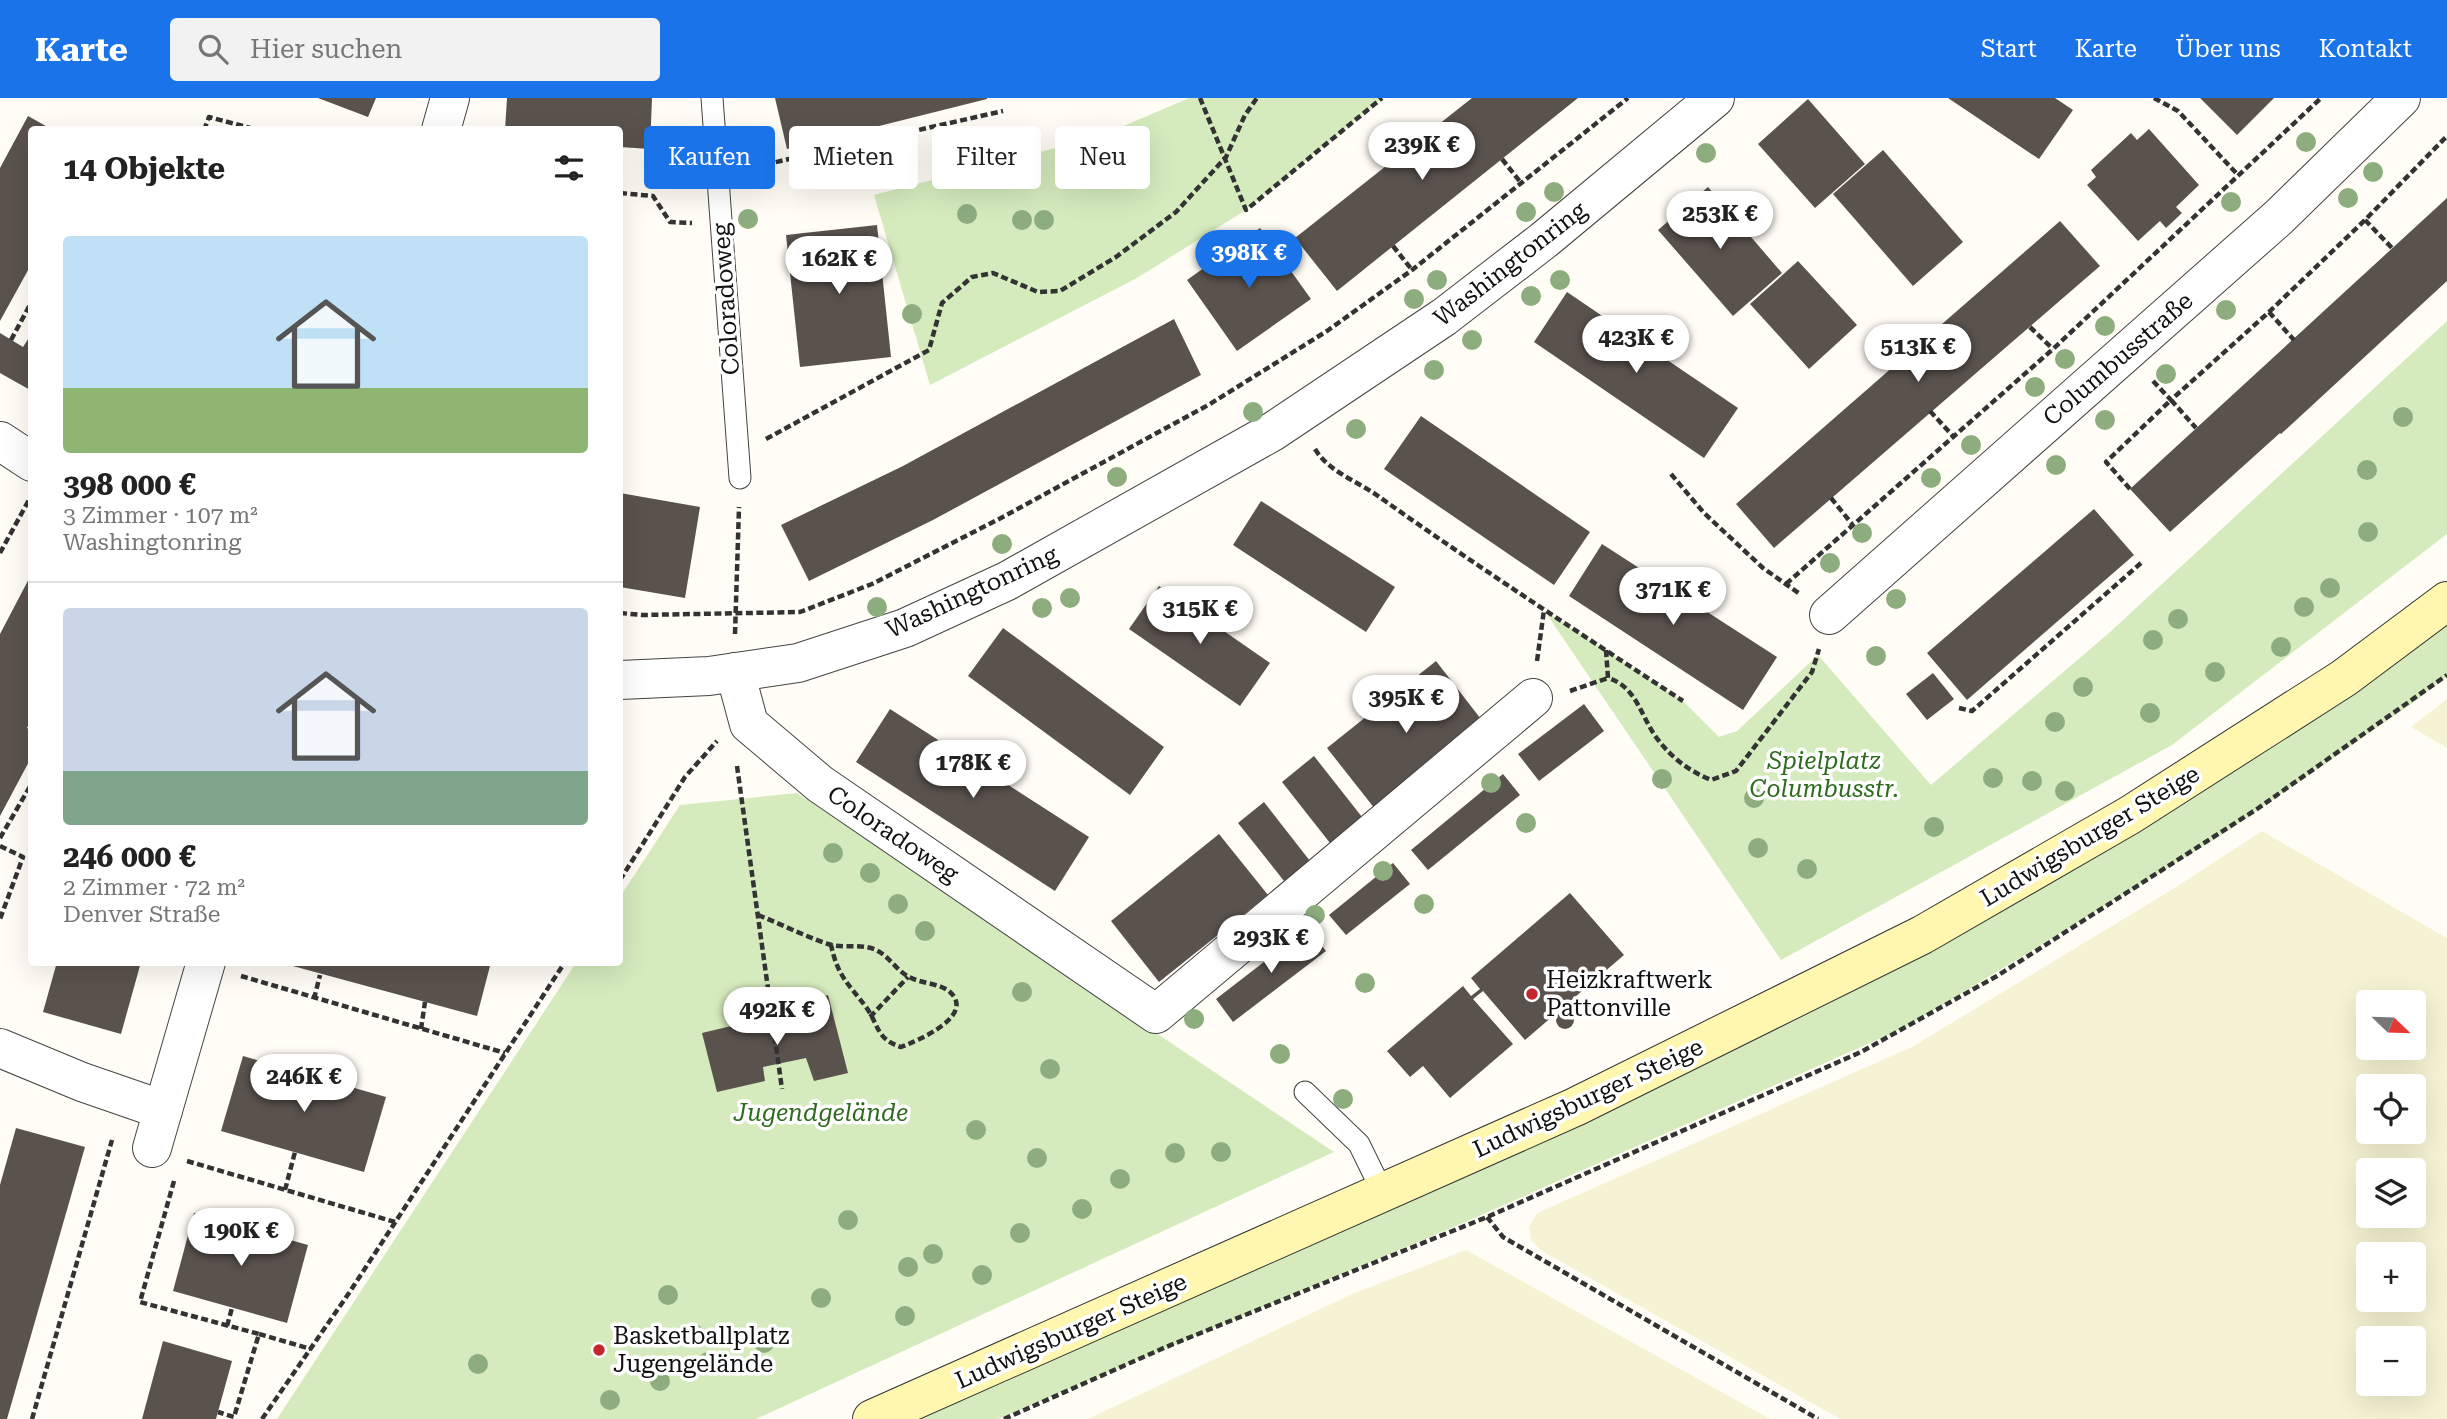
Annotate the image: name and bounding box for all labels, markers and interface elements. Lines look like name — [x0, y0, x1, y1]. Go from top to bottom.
search box — [170, 18, 660, 81]
text: Karte — [35, 30, 128, 69]
icon: search — [194, 30, 232, 68]
text: Hier suchen — [250, 34, 402, 64]
text: Start — [1981, 35, 2037, 63]
text: Karte — [2075, 35, 2137, 63]
text: Über uns — [2175, 35, 2281, 63]
text: Kontakt — [2319, 35, 2412, 63]
pin: 239K € — [1365, 122, 1479, 182]
chip: Kaufen — [644, 126, 775, 189]
chip: Mieten — [789, 126, 918, 189]
chip: Filter — [932, 126, 1041, 189]
chip: Neu — [1055, 126, 1150, 189]
text: 239K € — [1384, 131, 1460, 158]
icon: filters — [550, 149, 588, 187]
text: 14 Objekte — [63, 151, 225, 186]
pin: 253K € — [1663, 192, 1777, 251]
street label: Washingtonring — [1428, 196, 1592, 332]
text: 253K € — [1682, 200, 1758, 227]
street label: Coloradoweg — [707, 222, 745, 376]
pin: 398K € — [1192, 230, 1306, 290]
pin: 162K € — [782, 236, 896, 296]
text: 398K € — [1211, 239, 1287, 266]
text: 162K € — [801, 245, 877, 272]
icon: home — [263, 281, 389, 407]
street label: Columbusstraße — [2038, 286, 2198, 432]
pin: 423K € — [1579, 316, 1693, 375]
text: 423K € — [1598, 324, 1674, 351]
pin: 513K € — [1861, 324, 1975, 384]
text: 513K € — [1880, 333, 1956, 360]
text: 398 000 € — [63, 467, 196, 502]
text: 3 Zimmer · 107 m² — [63, 502, 258, 529]
text: Washingtonring — [63, 529, 241, 556]
street label: Washingtonring — [882, 540, 1063, 644]
pin: 371K € — [1616, 568, 1730, 627]
text: 371K € — [1635, 576, 1711, 603]
pin: 315K € — [1143, 587, 1257, 646]
text: 315K € — [1162, 595, 1238, 622]
icon: home — [263, 653, 389, 779]
pin: 395K € — [1349, 676, 1463, 735]
text: 395K € — [1368, 684, 1444, 711]
pin: 178K € — [916, 740, 1030, 800]
park label: Spielplatz Columbusstr. — [1749, 747, 1899, 803]
text: 178K € — [935, 749, 1011, 776]
street label: Ludwigsburger Steige — [1976, 760, 2204, 912]
street label: Coloradoweg — [822, 780, 964, 888]
text: 246 000 € — [63, 839, 196, 874]
text: 2 Zimmer · 72 m² — [63, 874, 245, 901]
text: Denver Straße — [63, 901, 220, 928]
pin: 293K € — [1214, 916, 1328, 975]
text: 293K € — [1233, 924, 1309, 951]
place label: Heizkraftwerk Pattonville — [1546, 966, 1712, 1022]
marker: Heizkraftwerk Pattonville — [1524, 986, 1540, 1002]
pin: 492K € — [720, 988, 834, 1047]
north arrow — [2356, 990, 2426, 1060]
map controls — [2356, 990, 2426, 1396]
text: 492K € — [739, 996, 815, 1023]
street label: Ludwigsburger Steige — [1469, 1032, 1707, 1164]
pin: 246K € — [247, 1054, 361, 1114]
text: 246K € — [266, 1063, 342, 1090]
button: locate — [2356, 1074, 2426, 1144]
park label: Jugendgelände — [733, 1099, 908, 1127]
button: layers — [2356, 1158, 2426, 1228]
pin: 190K € — [184, 1208, 298, 1268]
text: 190K € — [203, 1217, 279, 1244]
button: + — [2356, 1242, 2426, 1312]
street label: Ludwigsburger Steige — [951, 1267, 1191, 1395]
place label: Basketballplatz Jugengelände — [613, 1322, 789, 1378]
button: − — [2356, 1326, 2426, 1396]
marker: Basketballplatz Jugengelände — [591, 1342, 607, 1358]

